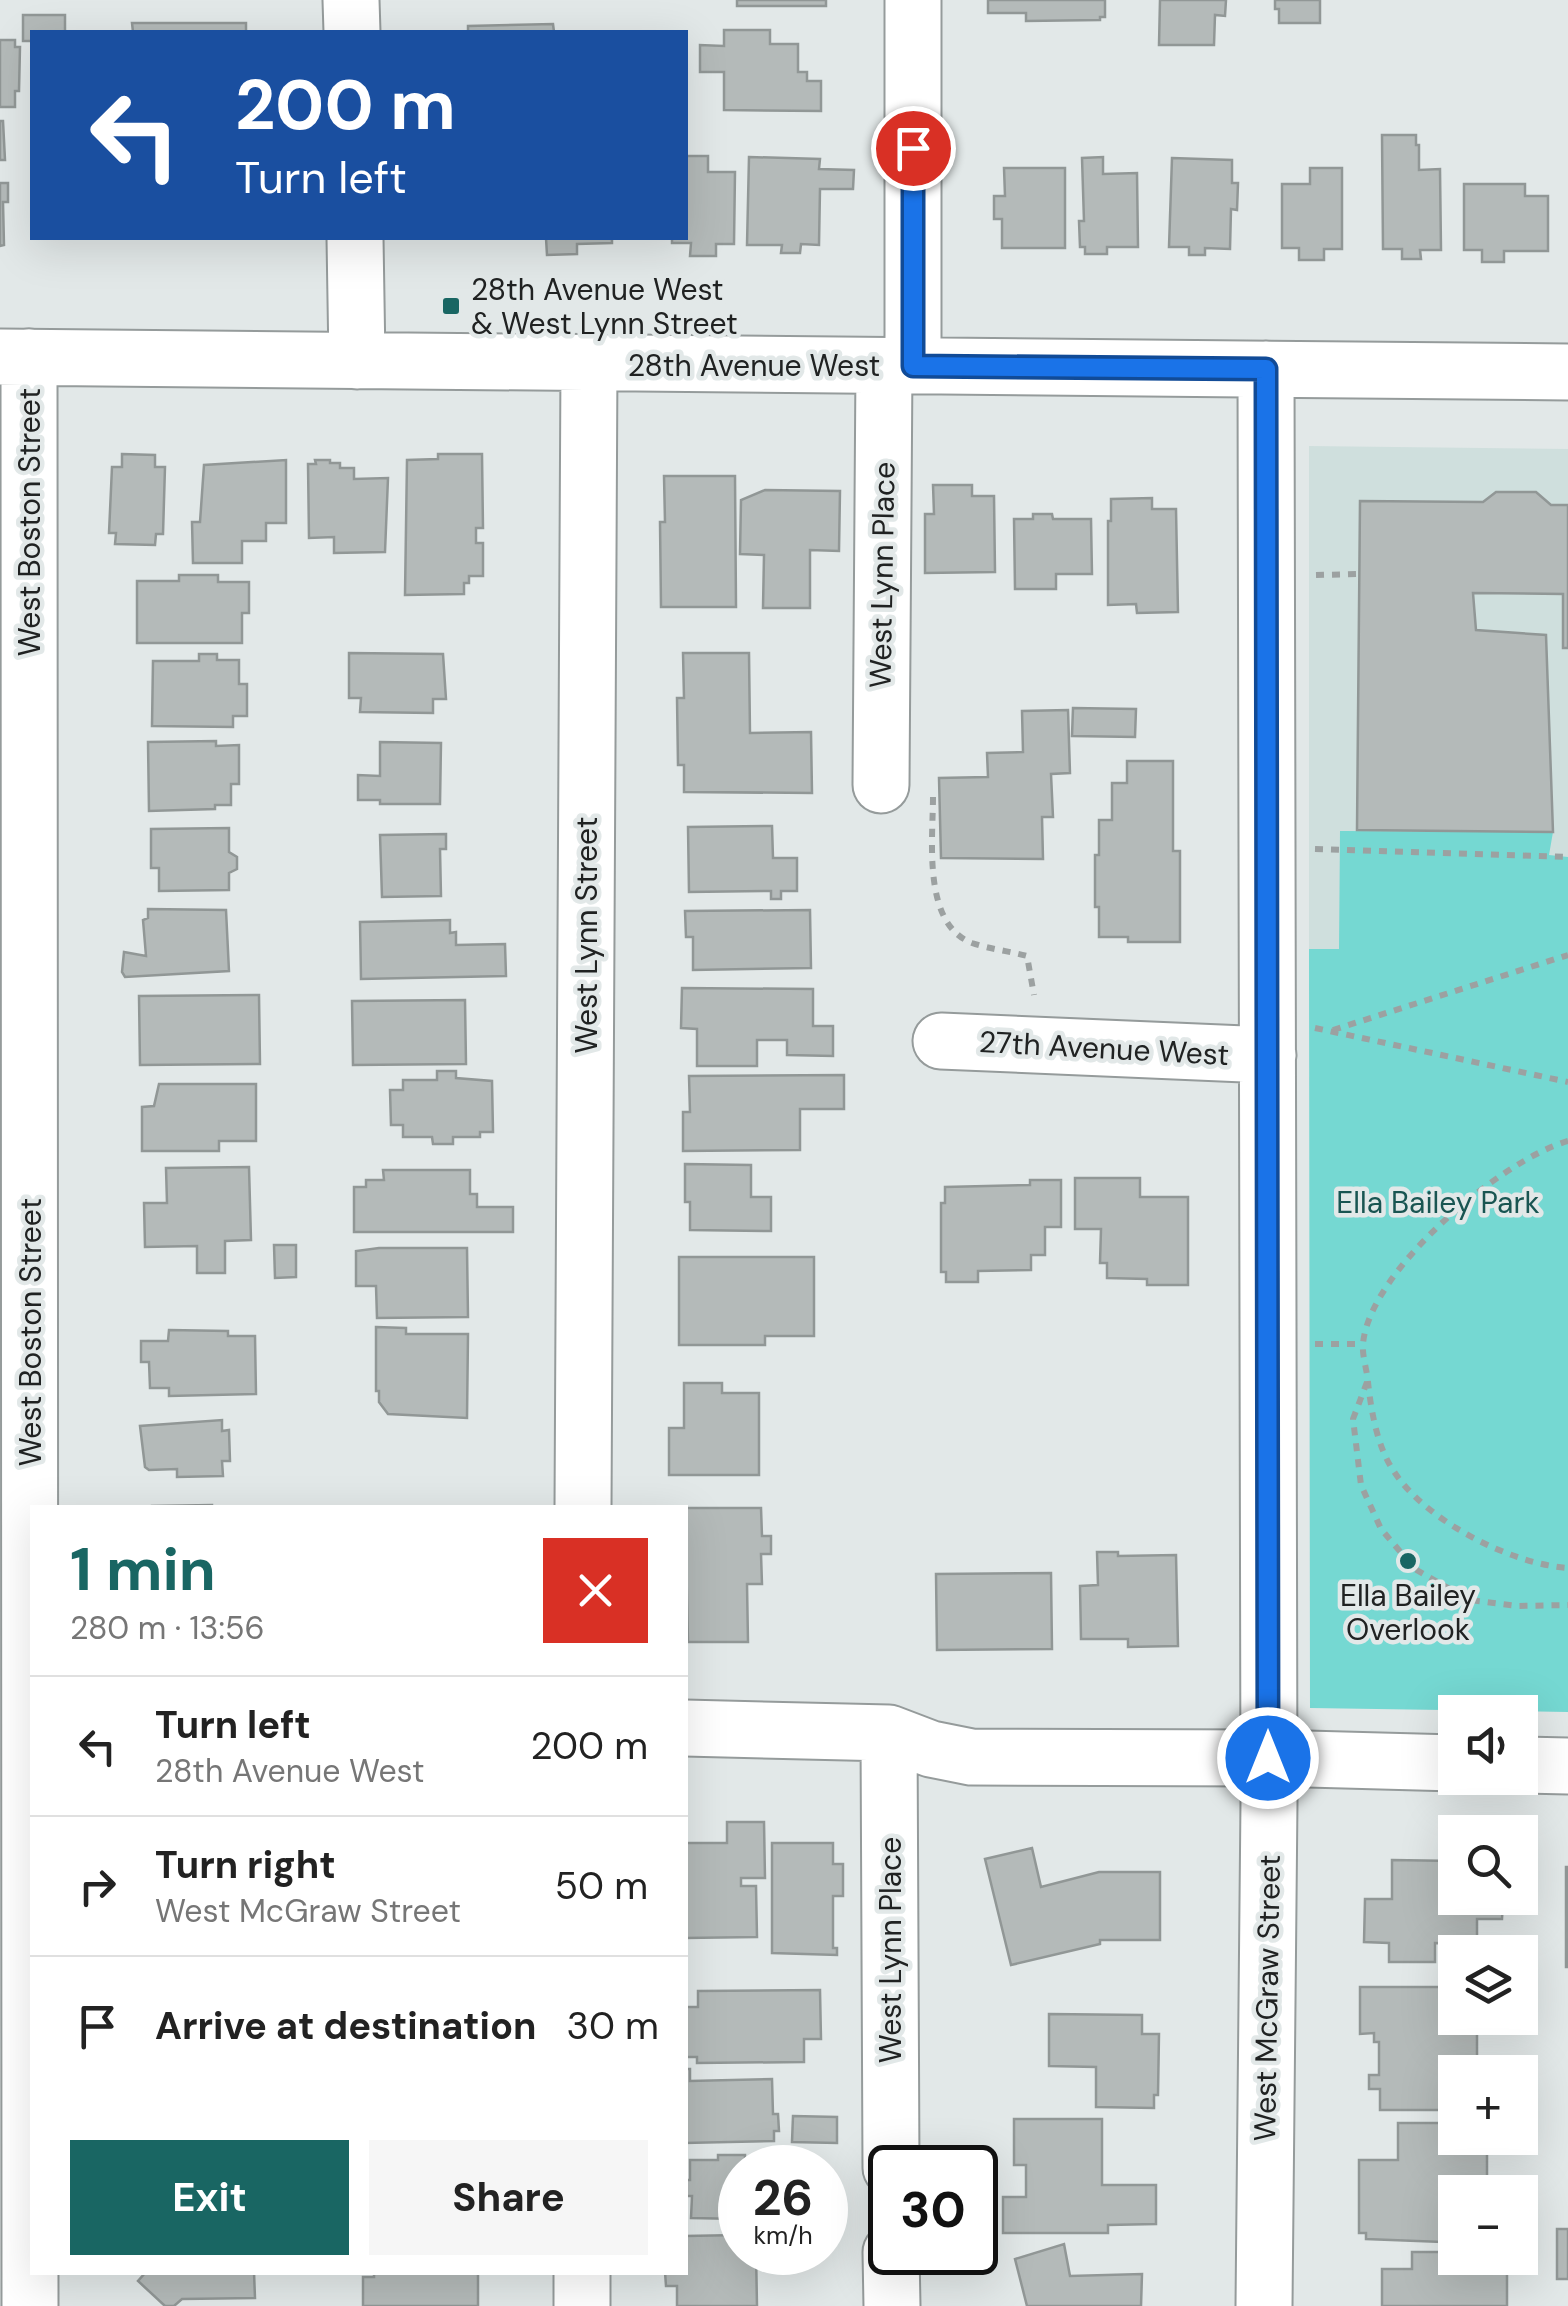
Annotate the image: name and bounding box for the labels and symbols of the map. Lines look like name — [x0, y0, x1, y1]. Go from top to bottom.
pin — [871, 106, 956, 191]
place label: 28th Avenue West & West Lynn Street — [471, 270, 738, 343]
marker: 28th Avenue West & West Lynn Street — [440, 295, 462, 317]
street label: 28th Avenue West — [628, 346, 880, 385]
street label: West Boston Street — [10, 388, 49, 656]
street label: West Lynn Place — [861, 461, 903, 689]
street label: West Lynn Street — [567, 817, 606, 1053]
street label: 27th Avenue West — [978, 1022, 1230, 1074]
park label: Ella Bailey Park — [1336, 1183, 1540, 1222]
street label: West Boston Street — [11, 1198, 50, 1466]
marker: Ella Bailey Overlook — [1397, 1550, 1419, 1572]
place label: Ella Bailey Overlook — [1340, 1576, 1476, 1649]
position arrow — [1216, 1706, 1320, 1810]
street label: West Lynn Place — [871, 1837, 910, 2063]
street label: West McGraw Street — [1245, 1854, 1289, 2142]
speed limit sign: 30 — [868, 2145, 998, 2275]

